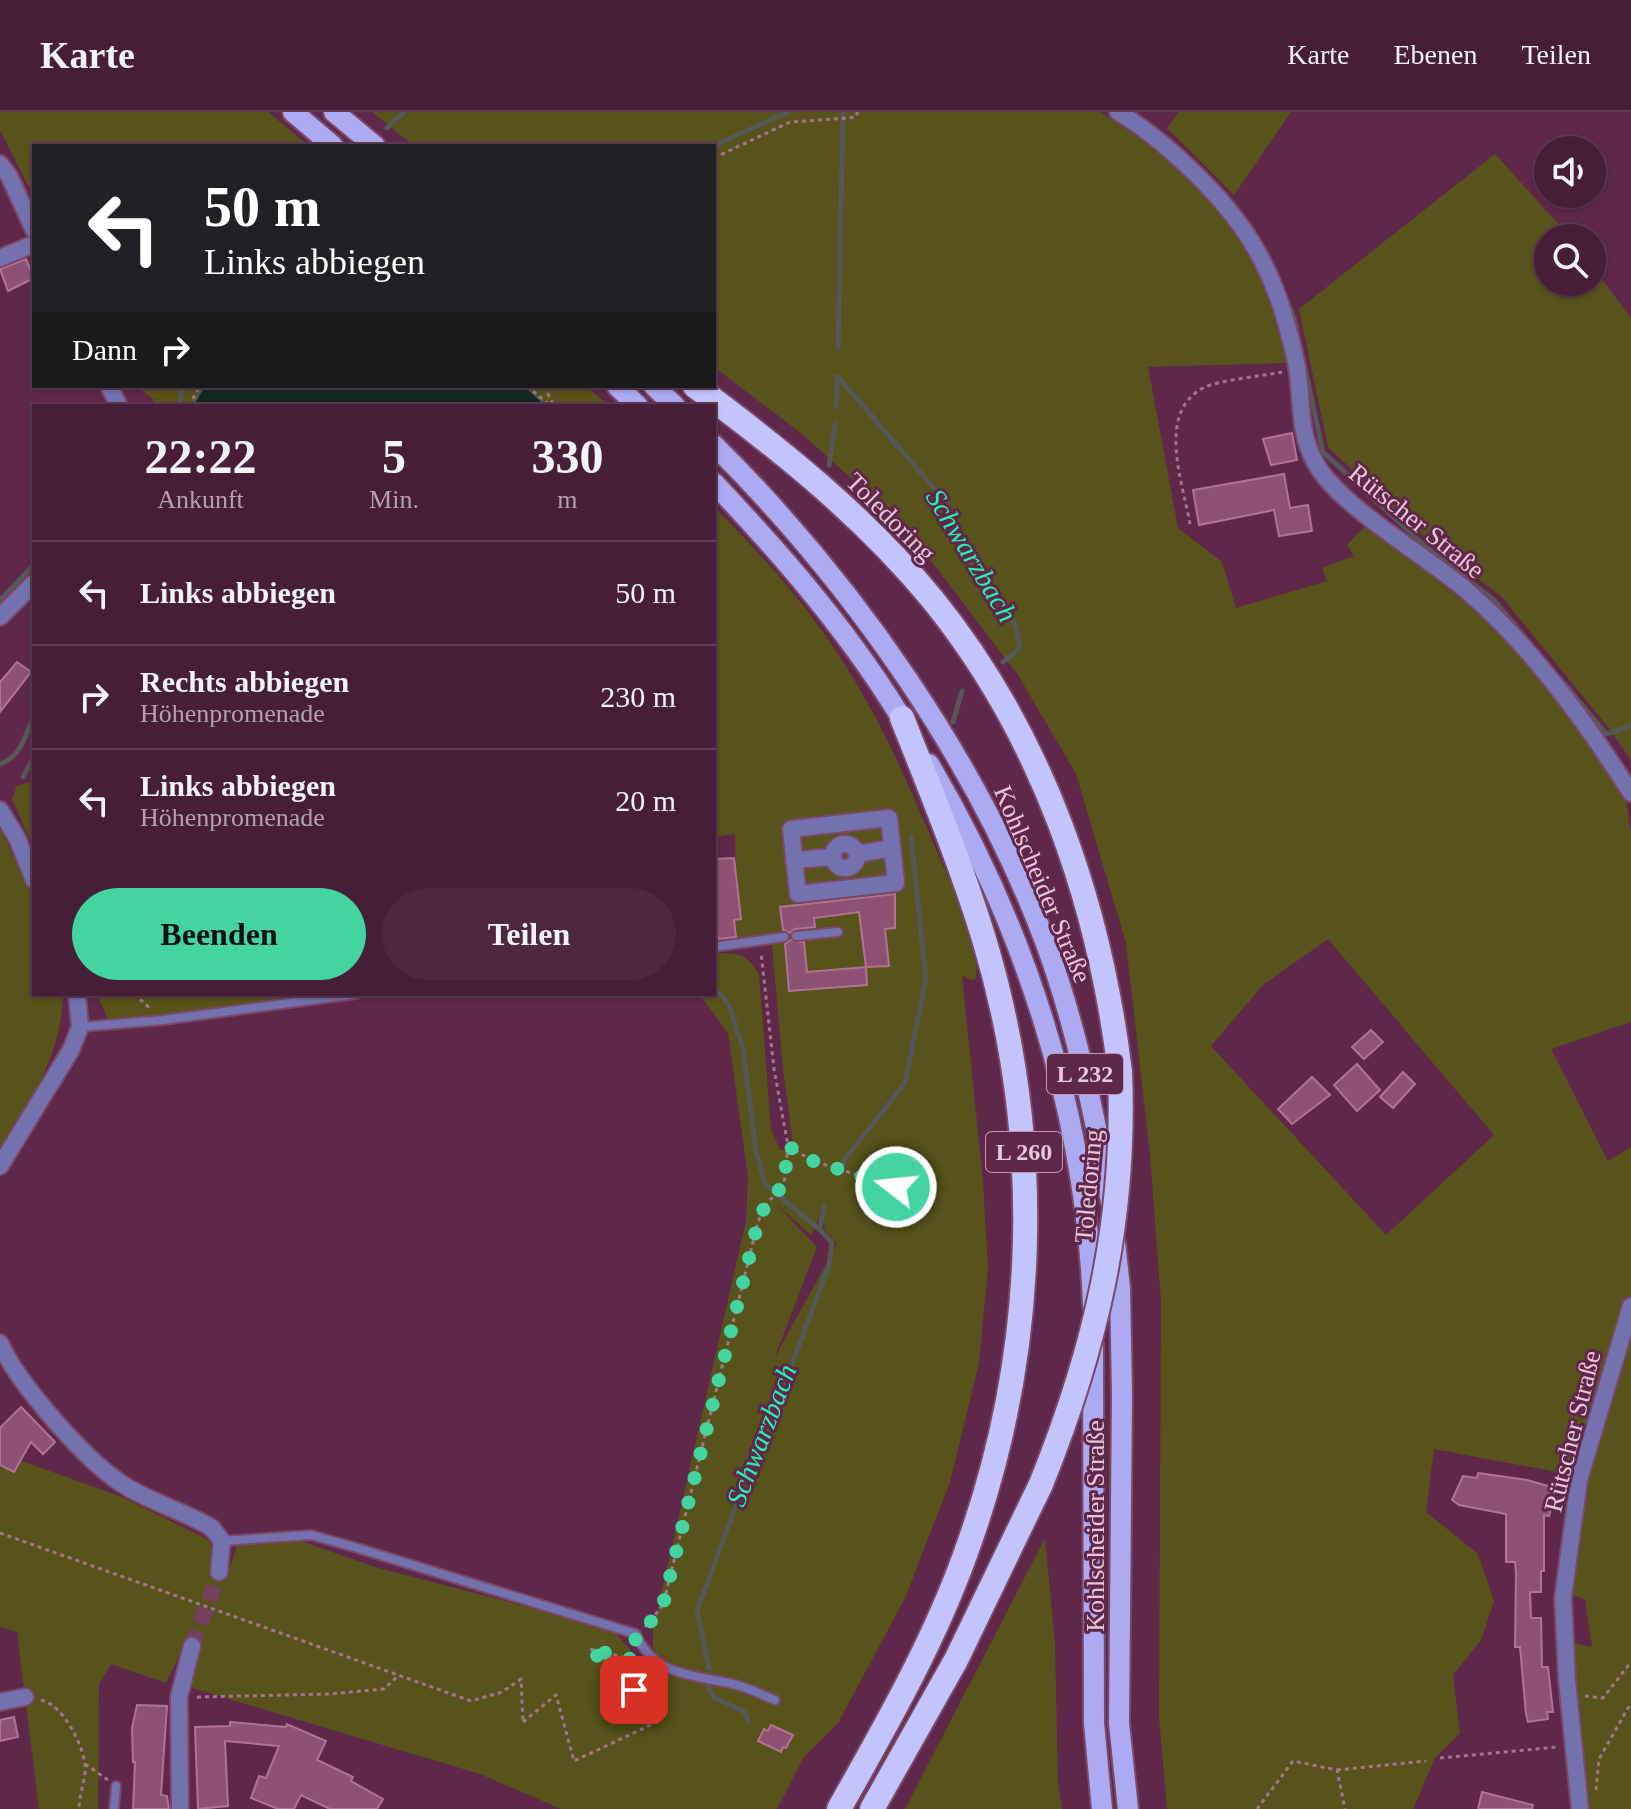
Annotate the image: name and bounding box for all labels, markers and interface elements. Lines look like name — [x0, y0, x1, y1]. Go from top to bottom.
text: Karte — [40, 34, 135, 76]
text: Karte — [1287, 39, 1349, 70]
text: Ebenen — [1393, 39, 1477, 70]
text: Teilen — [1521, 39, 1591, 70]
map controls — [1534, 136, 1606, 296]
button: sound — [1534, 136, 1606, 208]
icon: left — [72, 176, 176, 280]
text: 50 m — [204, 176, 321, 238]
button: search — [1534, 224, 1606, 296]
text: Links abbiegen — [204, 242, 425, 282]
icon: right — [153, 328, 197, 372]
text: Dann — [72, 333, 137, 366]
text: 22:22 — [145, 430, 257, 483]
text: 5 — [382, 430, 406, 483]
text: 330 — [531, 430, 603, 483]
street label: Rütscher Straße — [1343, 458, 1490, 585]
street label: Toledoring — [840, 467, 941, 568]
water label: Schwarzbach — [920, 483, 1023, 627]
text: Ankunft — [157, 485, 244, 514]
text: Min. — [369, 485, 419, 514]
text: m — [557, 485, 578, 514]
icon: left — [72, 571, 116, 615]
text: Links abbiegen — [140, 576, 336, 609]
text: 50 m — [615, 576, 676, 609]
text: Rechts abbiegen — [140, 665, 349, 698]
icon: right — [72, 675, 116, 719]
text: 230 m — [600, 680, 676, 713]
text: Höhenpromenade — [140, 699, 325, 728]
text: Links abbiegen — [140, 769, 336, 802]
icon: left — [72, 779, 116, 823]
street label: Kohlscheider Straße — [988, 781, 1097, 987]
text: 20 m — [615, 784, 676, 817]
text: Höhenpromenade — [140, 803, 325, 832]
button: Beenden — [72, 888, 366, 980]
button: Teilen — [382, 888, 676, 980]
road number: L 232 — [1047, 1054, 1123, 1094]
street label: Toledoring — [1069, 1128, 1108, 1244]
road number: L 260 — [986, 1132, 1062, 1172]
position arrow — [854, 1145, 938, 1229]
street label: Rütscher Straße — [1538, 1347, 1607, 1515]
water label: Schwarzbach — [720, 1360, 803, 1510]
street label: Kohlscheider Straße — [1081, 1420, 1110, 1632]
pin — [600, 1656, 668, 1724]
icon: arrive — [612, 1668, 656, 1712]

